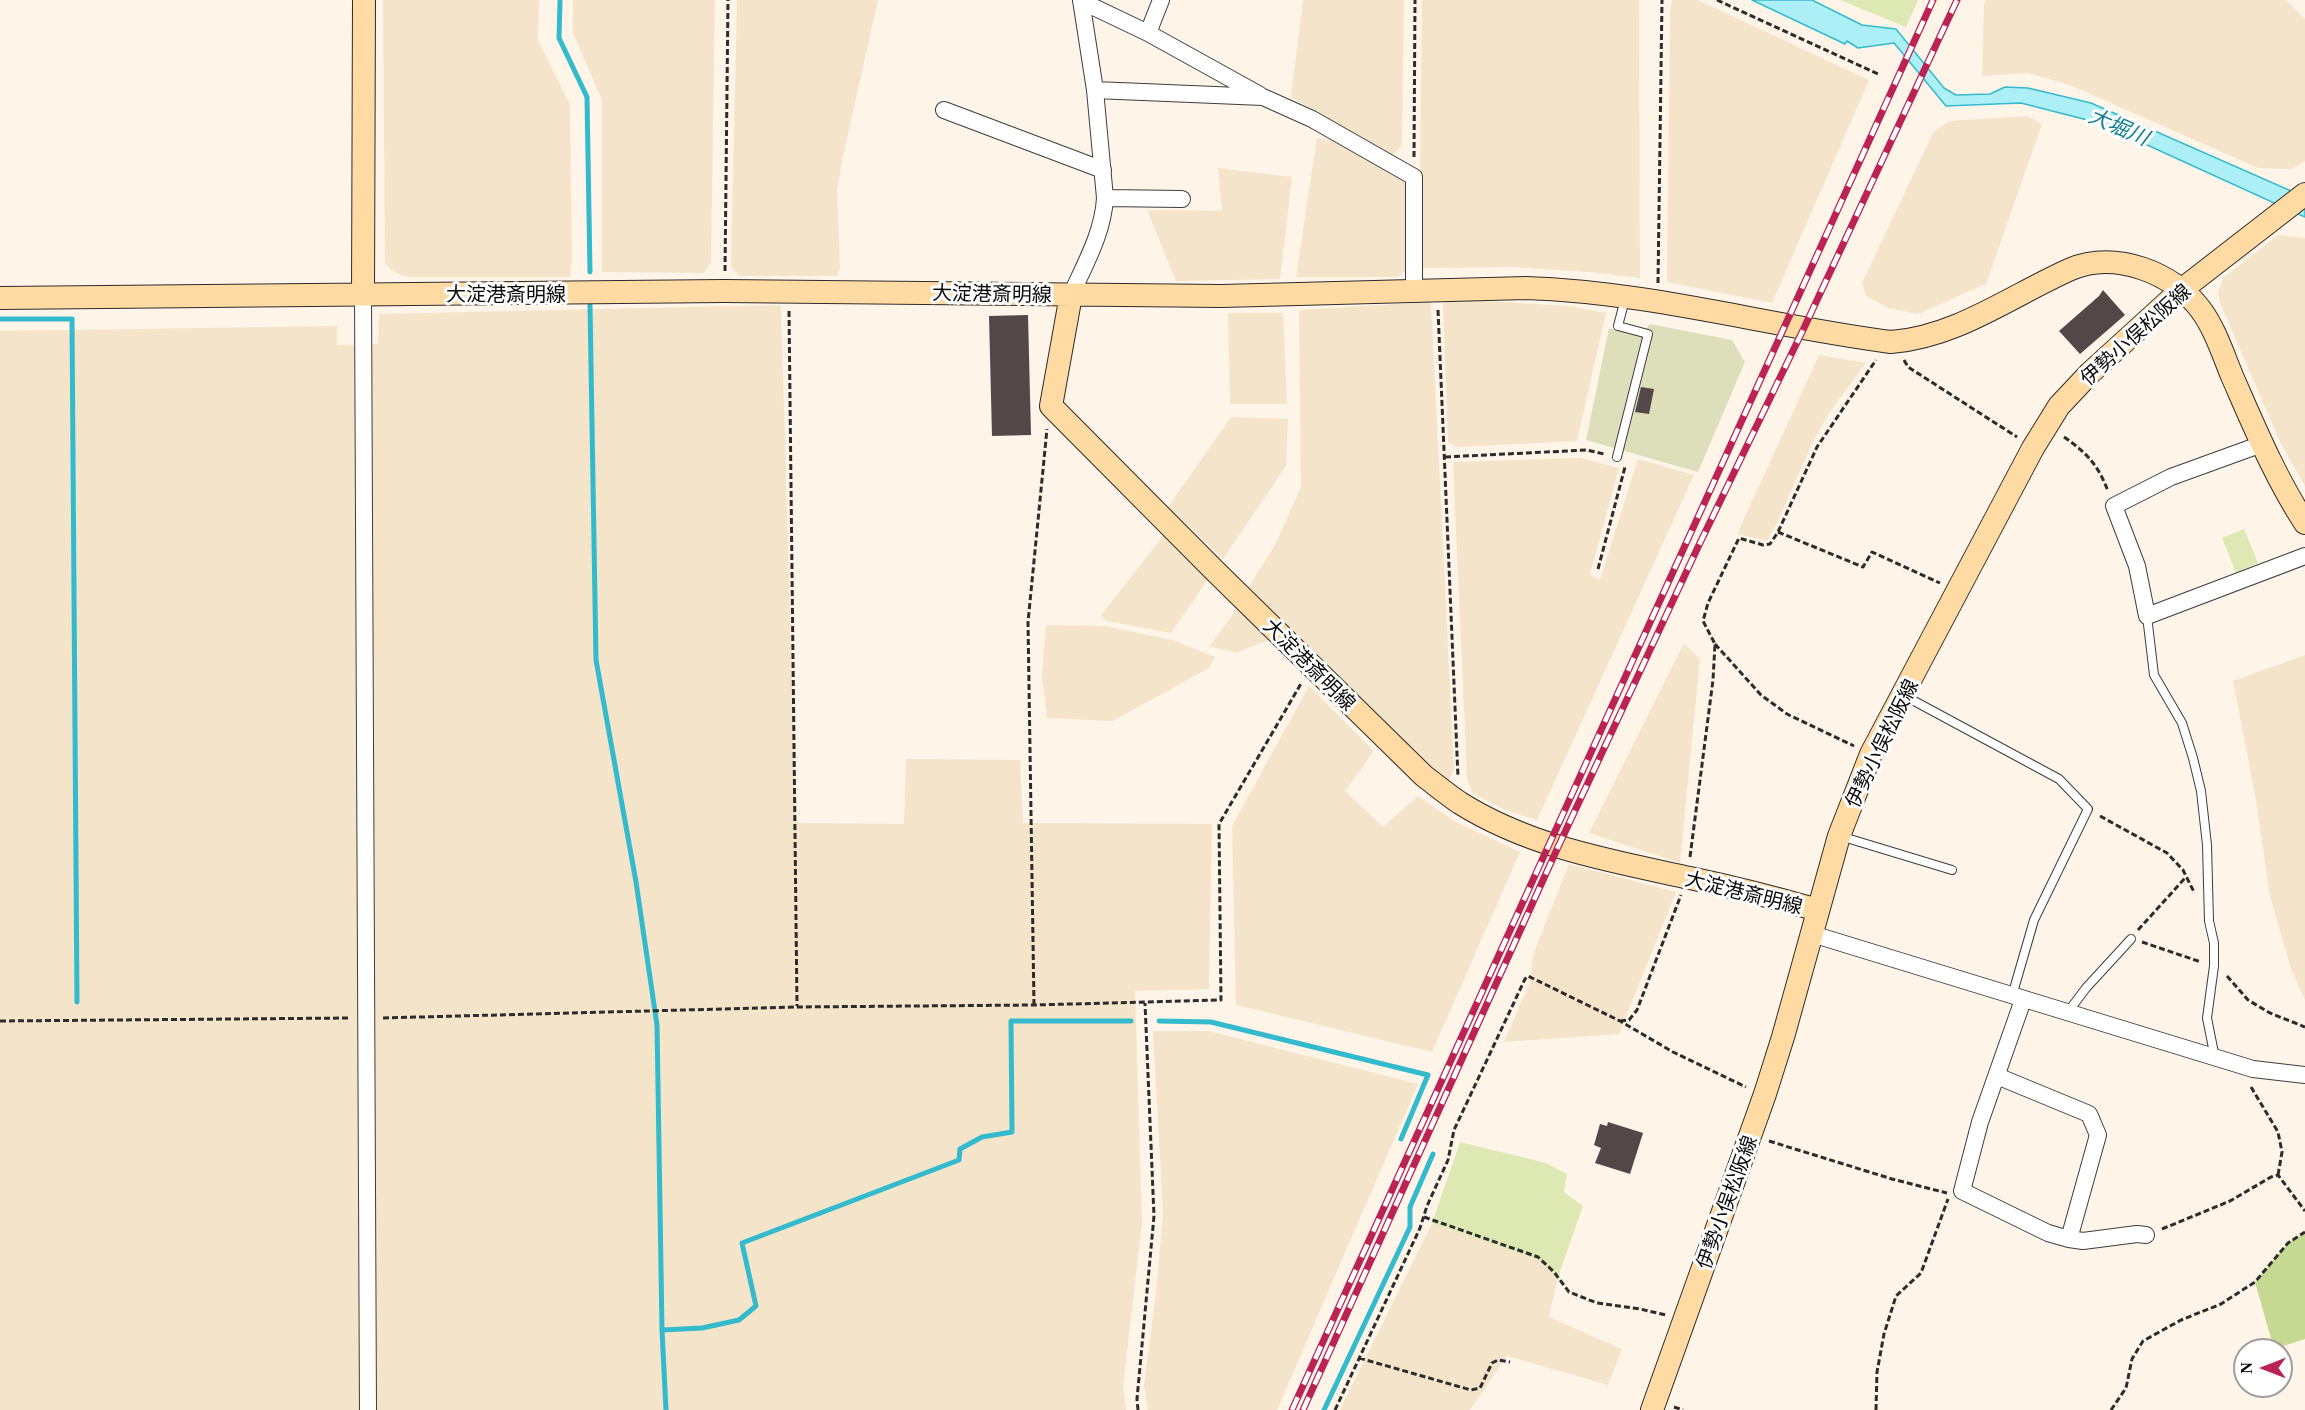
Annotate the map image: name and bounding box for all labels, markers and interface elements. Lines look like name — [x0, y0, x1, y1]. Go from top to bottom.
water label: 大堀川 — [2085, 102, 2153, 150]
street label: 伊勢小俣松阪線 — [2075, 278, 2195, 390]
street label: 大淀港斎明線 — [932, 280, 1052, 306]
street label: 大淀港斎明線 — [446, 281, 566, 305]
street label: 大淀港斎明線 — [1259, 613, 1361, 715]
street label: 伊勢小俣松阪線 — [1840, 675, 1922, 811]
street label: 大淀港斎明線 — [1683, 866, 1805, 918]
street label: 伊勢小俣松阪線 — [1691, 1132, 1761, 1272]
north arrow — [2233, 1338, 2293, 1398]
text: N — [2238, 1362, 2255, 1374]

